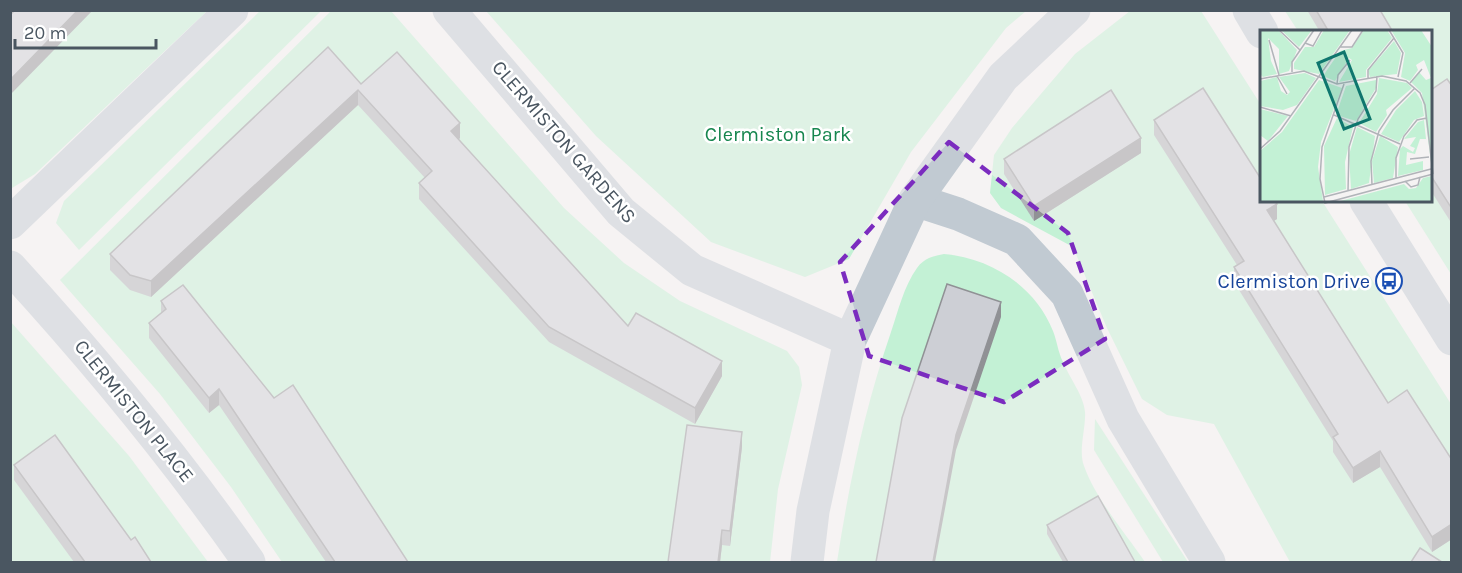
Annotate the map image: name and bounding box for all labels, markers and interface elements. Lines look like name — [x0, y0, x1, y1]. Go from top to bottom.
scale bar — [15, 12, 156, 50]
text: 20 m — [24, 22, 66, 44]
inset map — [1260, 30, 1432, 202]
street label: CLERMISTON GARDENS — [487, 56, 641, 228]
park label: Clermiston Park — [705, 123, 851, 146]
bus stop icon: Clermiston Drive — [1374, 266, 1404, 296]
place label: Clermiston Drive — [1217, 270, 1370, 293]
street label: CLERMISTON PLACE — [70, 335, 198, 487]

